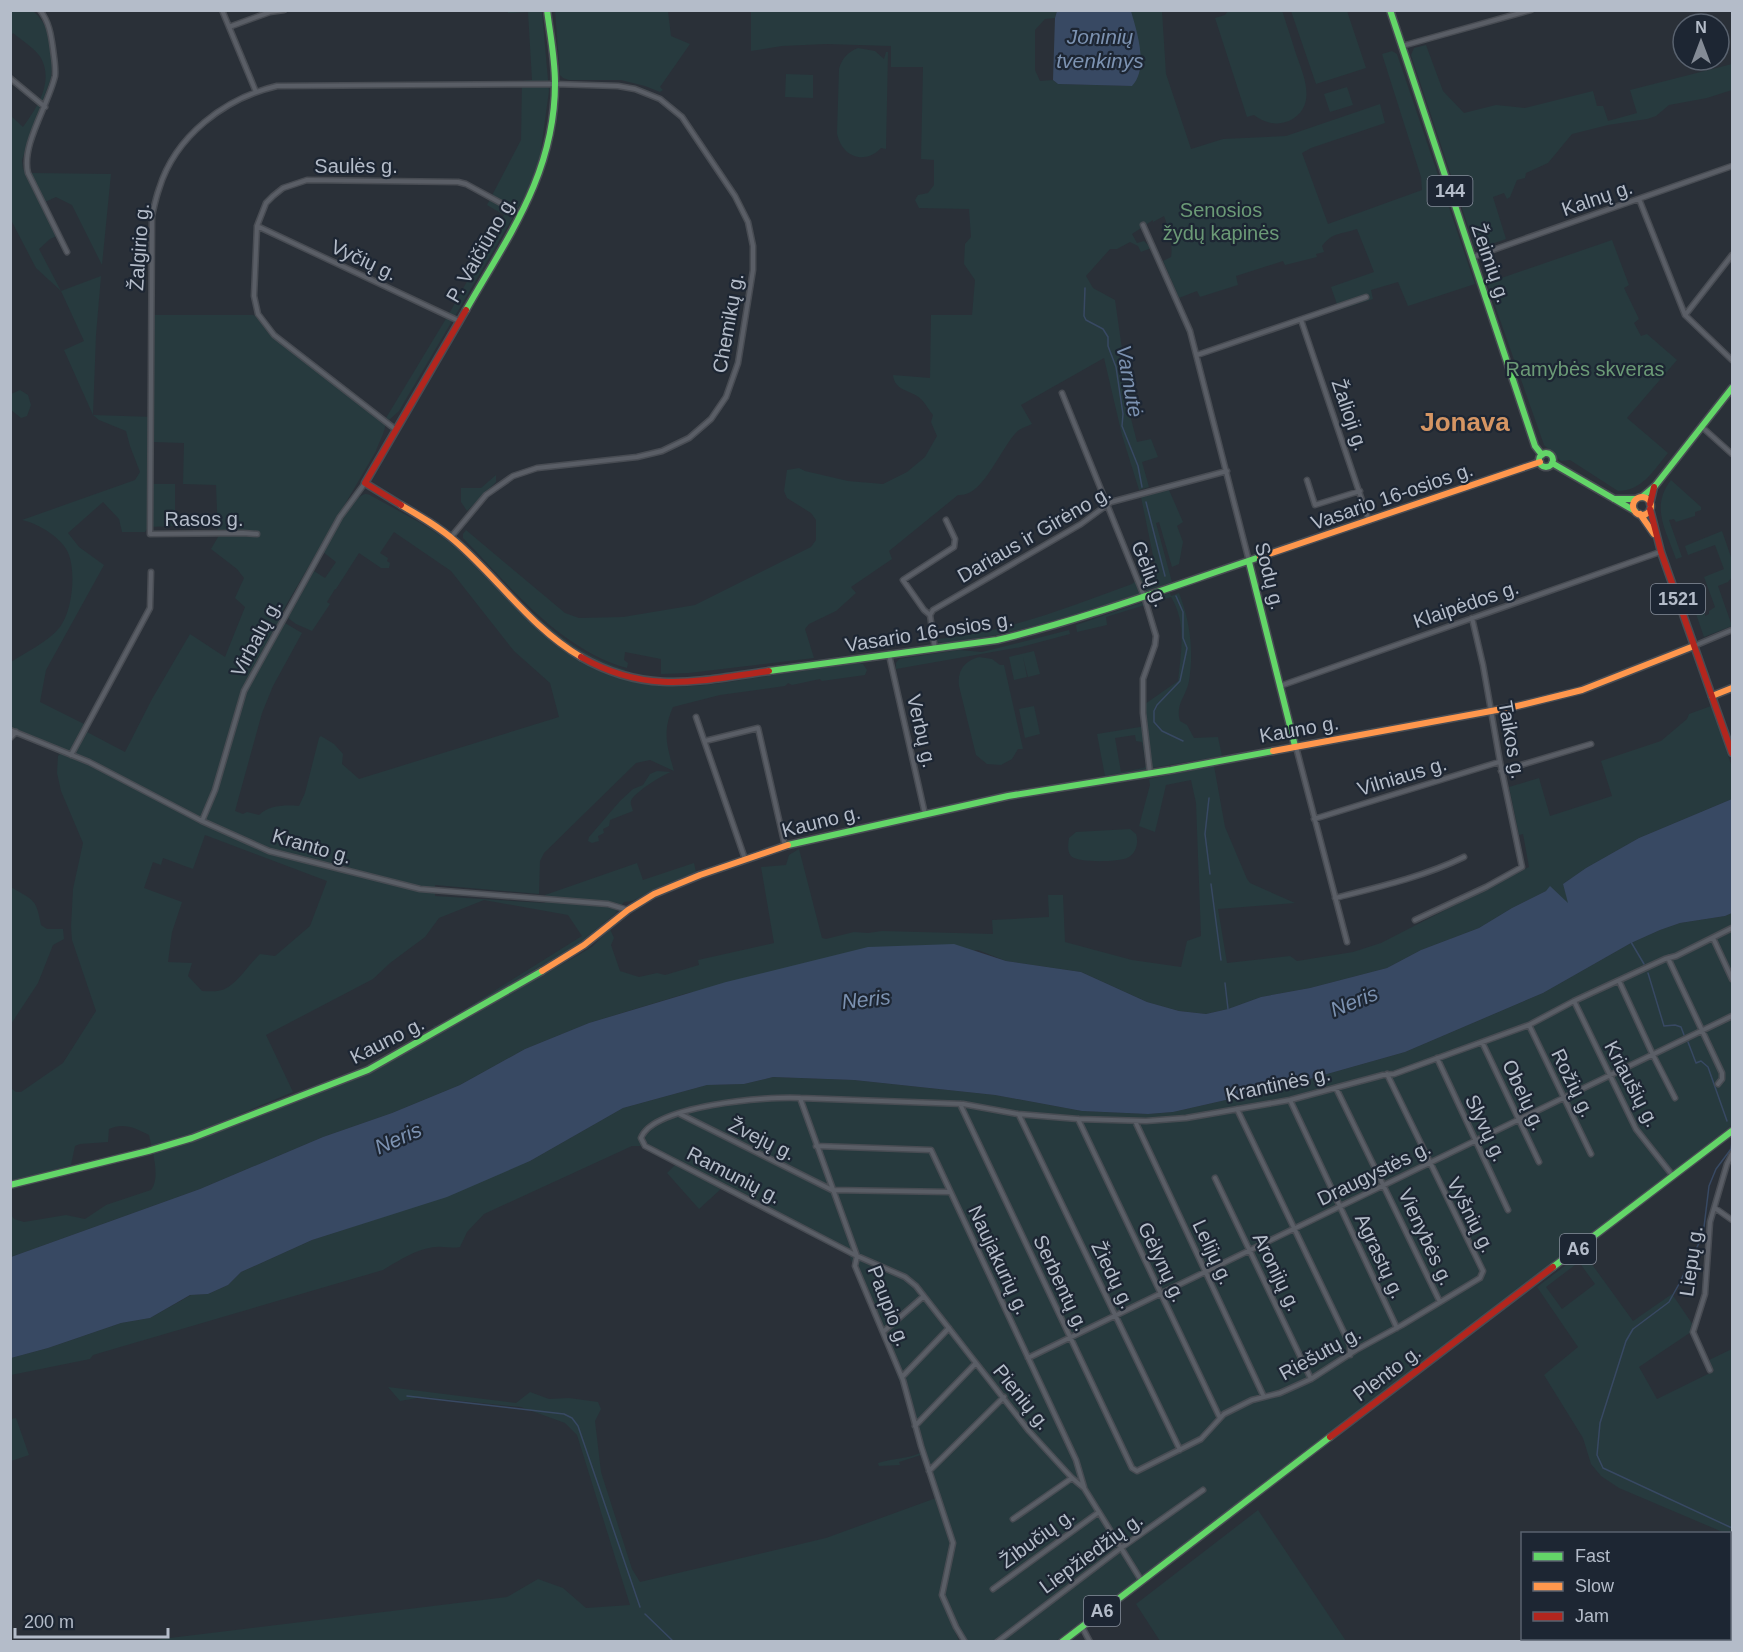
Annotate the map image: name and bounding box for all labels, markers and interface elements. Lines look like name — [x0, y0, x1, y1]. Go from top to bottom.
north arrow — [1671, 12, 1731, 72]
text: N — [1695, 19, 1707, 36]
water label: Joninių tvenkinys — [1056, 25, 1144, 72]
street label: Saulės g. — [314, 155, 398, 177]
road number: 144 — [1428, 176, 1472, 206]
street label: Kalnų g. — [1559, 176, 1635, 220]
street label: P. Vaičiūno g. — [442, 192, 520, 306]
park label: Senosios žydų kapinės — [1163, 199, 1279, 244]
street label: Žalgirio g. — [125, 202, 153, 292]
street label: Žeimių g. — [1467, 221, 1515, 305]
street label: Vyčių g. — [327, 235, 401, 285]
street label: Chemikų g. — [708, 271, 748, 375]
water label: Varnutė — [1112, 343, 1148, 419]
park label: Ramybės skveras — [1506, 358, 1664, 380]
street label: Žalioji g. — [1327, 376, 1373, 454]
district label: Jonava — [1420, 407, 1510, 437]
street label: Vasario 16-osios g. — [1308, 458, 1476, 534]
street label: Dariaus ir Girėno g. — [953, 481, 1115, 587]
street label: Rasos g. — [165, 508, 243, 530]
street label: Gėlių g. — [1127, 538, 1173, 610]
street label: Sodų g. — [1251, 540, 1289, 612]
street label: Klaipėdos g. — [1410, 576, 1522, 632]
road number: 1521 — [1651, 584, 1705, 614]
street label: Virbalų g. — [227, 596, 285, 680]
street label: Vasario 16-osios g. — [843, 608, 1015, 656]
street label: Verbų g. — [903, 692, 941, 770]
street label: Taikos g. — [1494, 699, 1530, 781]
street label: Kauno g. — [1258, 711, 1340, 747]
street label: Vilniaus g. — [1355, 752, 1449, 800]
street label: Kauno g. — [779, 801, 863, 841]
street label: Kranto g. — [270, 824, 354, 868]
water label: Neris — [1327, 981, 1381, 1021]
water label: Neris — [840, 985, 892, 1013]
street label: Kauno g. — [346, 1012, 428, 1068]
street label: Kriaušių g. — [1600, 1037, 1664, 1131]
street label: Rožių g. — [1547, 1045, 1599, 1121]
street label: Obelų g. — [1498, 1056, 1550, 1134]
street label: Krantinės g. — [1224, 1062, 1332, 1106]
street label: Slyvų g. — [1461, 1091, 1511, 1165]
street label: Žvejų g. — [725, 1114, 799, 1164]
water label: Neris — [371, 1117, 426, 1158]
street label: Draugystės g. — [1314, 1136, 1434, 1210]
street label: Ramunių g. — [683, 1142, 785, 1208]
street label: Vyšnių g. — [1443, 1174, 1499, 1256]
street label: Vienybės g. — [1394, 1185, 1458, 1289]
street label: Naujakurių g. — [964, 1202, 1034, 1318]
street label: Agrastų g. — [1351, 1210, 1409, 1302]
street label: Lelijų g. — [1188, 1216, 1238, 1288]
street label: Gėlynų g. — [1134, 1219, 1190, 1305]
street label: Liepų g. — [1675, 1224, 1707, 1298]
street label: Aronijų g. — [1249, 1229, 1305, 1315]
street label: Serbentų g. — [1029, 1231, 1093, 1335]
road number: A6 — [1560, 1234, 1596, 1264]
street label: Žiedų g. — [1087, 1238, 1139, 1312]
street label: Paupio g. — [864, 1263, 914, 1349]
street label: Riešutų g. — [1275, 1322, 1365, 1384]
street label: Plento g. — [1349, 1340, 1425, 1406]
street label: Pienių g. — [989, 1360, 1055, 1434]
street label: Žibučių g. — [995, 1504, 1079, 1572]
street label: Liepžiedžių g. — [1035, 1508, 1147, 1598]
legend — [1521, 1532, 1731, 1640]
text: Fast — [1575, 1546, 1610, 1566]
text: Slow — [1575, 1576, 1615, 1596]
road number: A6 — [1084, 1596, 1120, 1626]
scale bar — [15, 1601, 168, 1639]
text: Jam — [1575, 1606, 1609, 1626]
text: 200 m — [24, 1612, 74, 1632]

